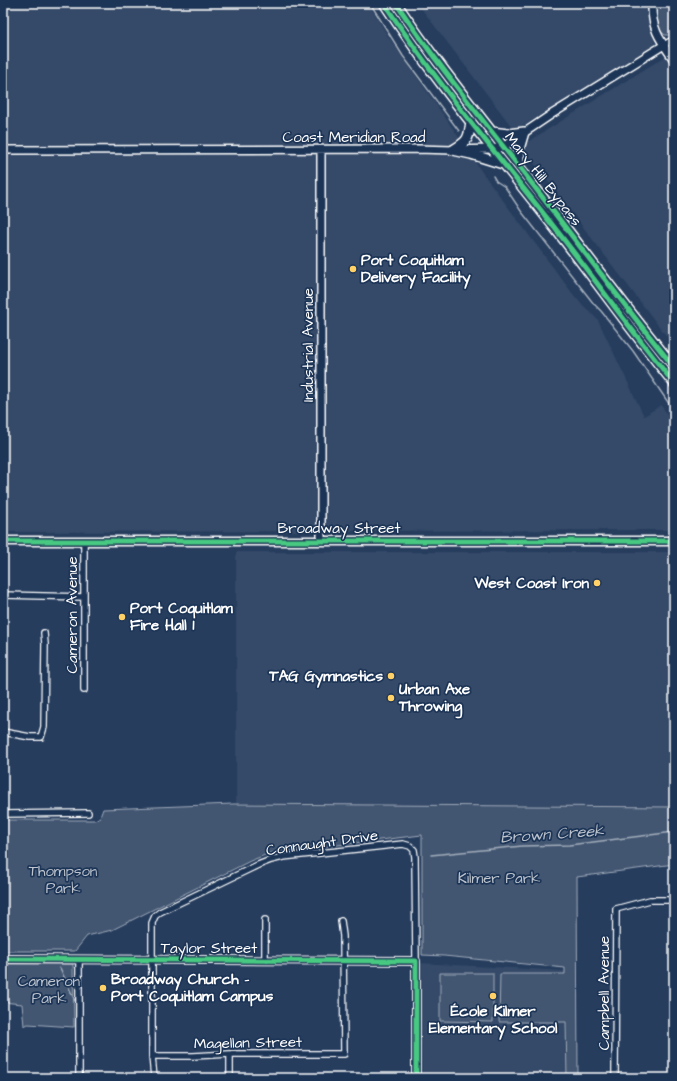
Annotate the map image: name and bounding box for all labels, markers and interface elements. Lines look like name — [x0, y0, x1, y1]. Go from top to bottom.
street label: Coast Meridian Road — [283, 127, 426, 148]
street label: Mary Hill Bypass — [499, 127, 587, 232]
place label: Port Coquitlam Delivery Facility — [361, 250, 471, 289]
marker: Port Coquitlam Delivery Facility — [348, 264, 358, 274]
street label: Industrial Avenue — [298, 288, 319, 402]
street label: Broadway Street — [278, 518, 400, 540]
street label: Cameron Avenue — [62, 557, 83, 674]
place label: West Coast Iron — [473, 573, 589, 594]
marker: West Coast Iron — [592, 578, 602, 588]
place label: Port Coquitlam Fire Hall 1 — [130, 598, 233, 636]
marker: Port Coquitlam Fire Hall 1 — [117, 612, 127, 622]
place label: TAG Gymnastics — [268, 666, 383, 688]
marker: TAG Gymnastics — [386, 671, 396, 681]
place label: Urban Axe Throwing — [398, 679, 470, 719]
marker: Urban Axe Throwing — [386, 693, 396, 703]
water label: Brown Creek — [499, 819, 606, 849]
street label: Connaught Drive — [265, 825, 379, 862]
park label: Thompson Park — [29, 861, 98, 899]
park label: Kilmer Park — [458, 868, 540, 889]
street label: Campbell Avenue — [594, 936, 615, 1050]
street label: Taylor Street — [161, 938, 257, 960]
place label: Broadway Church - Port Coquitlam Campus — [111, 969, 274, 1007]
park label: Cameron Park — [18, 971, 81, 1009]
marker: Broadway Church - Port Coquitlam Campus — [98, 983, 108, 993]
marker: École Kilmer Elementary School — [488, 991, 498, 1001]
place label: École Kilmer Elementary School — [429, 1001, 558, 1040]
street label: Magellan Street — [194, 1032, 302, 1055]

